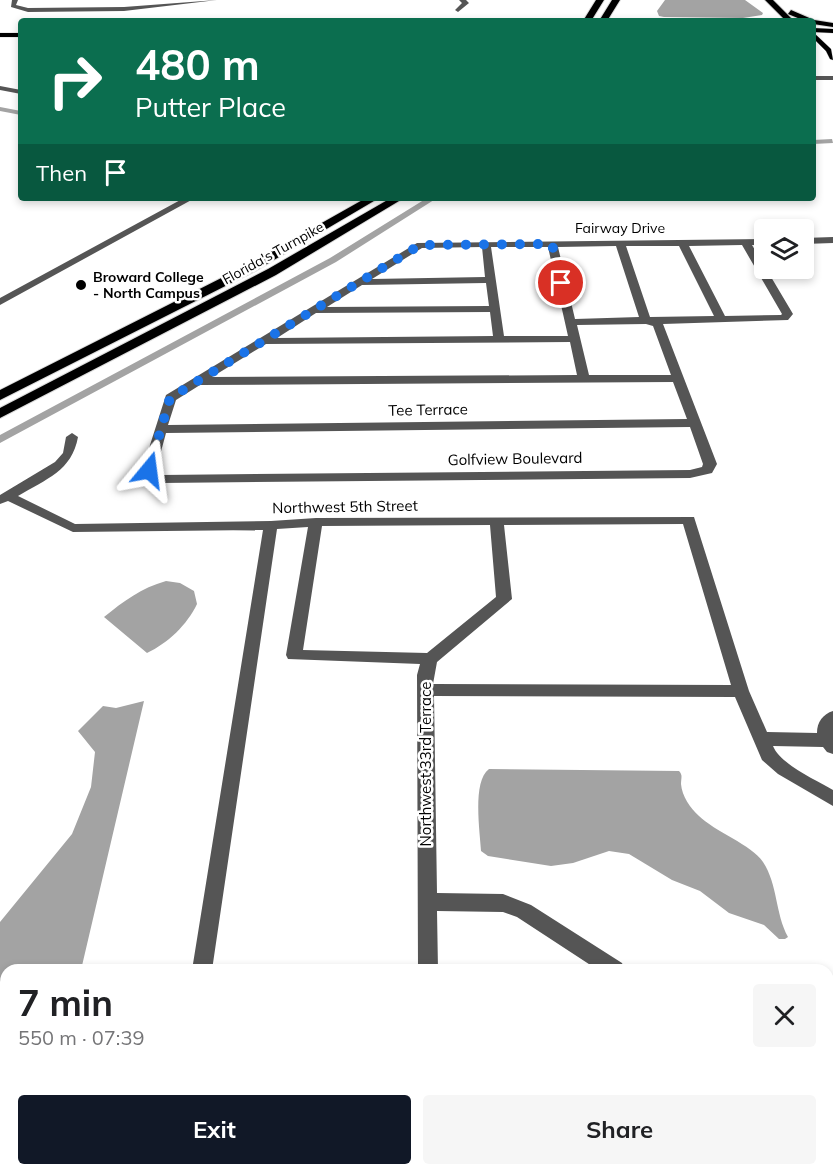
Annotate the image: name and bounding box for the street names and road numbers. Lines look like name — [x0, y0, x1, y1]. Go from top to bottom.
street label: Florida's Turnpike — [219, 218, 327, 288]
street label: Fairway Drive — [575, 219, 665, 237]
street label: Tee Terrace — [388, 399, 468, 420]
street label: Golfview Boulevard — [447, 448, 583, 469]
street label: Northwest 5th Street — [272, 496, 418, 517]
street label: Northwest 33rd Terrace — [416, 682, 435, 846]

